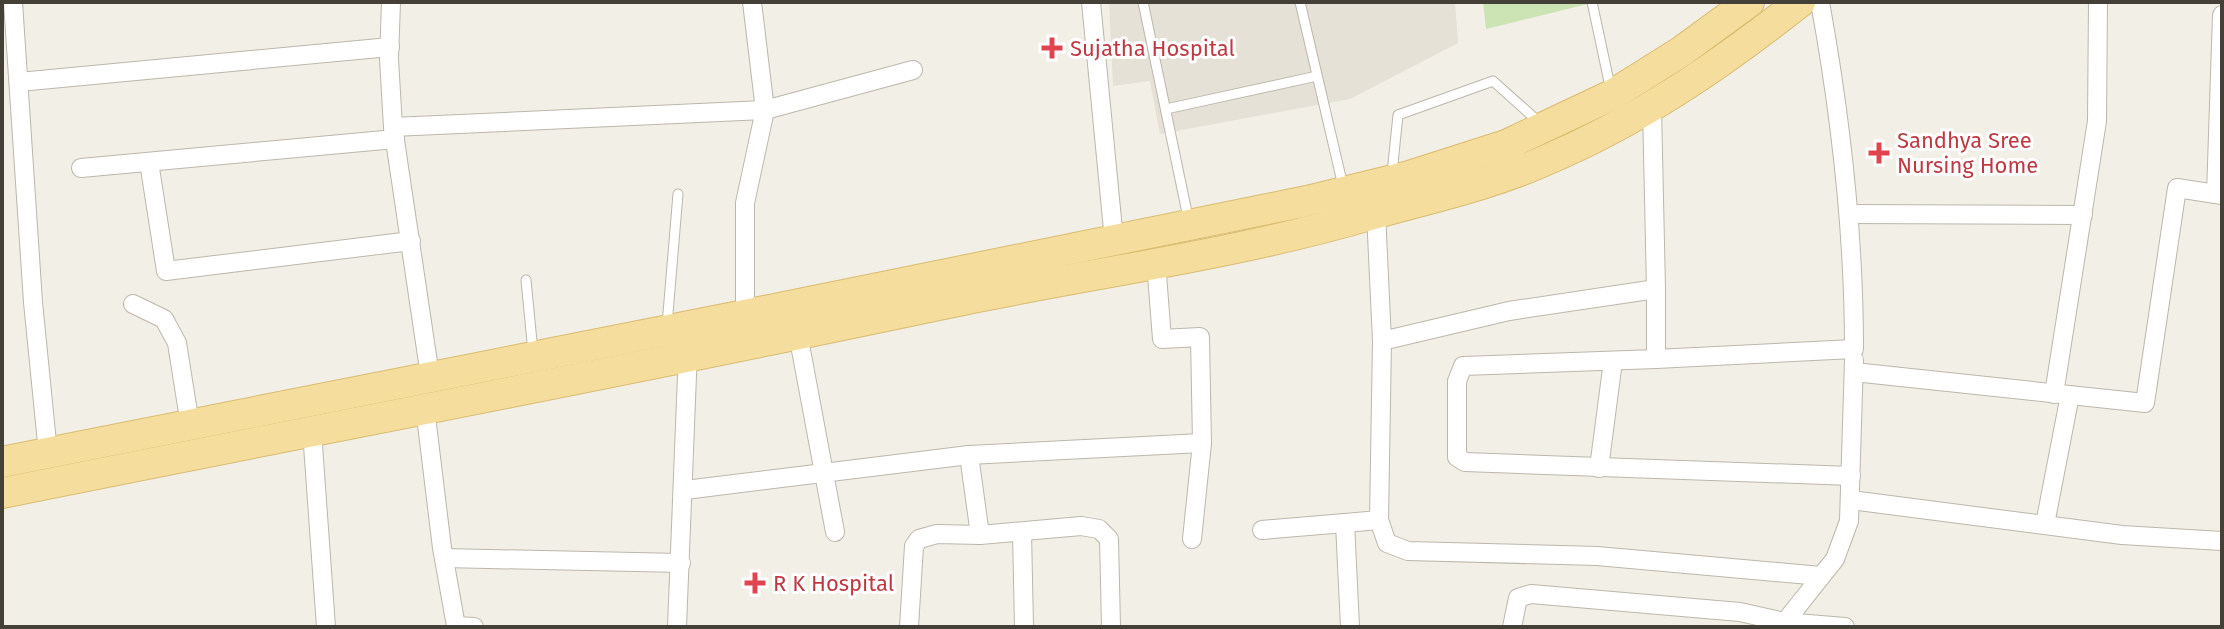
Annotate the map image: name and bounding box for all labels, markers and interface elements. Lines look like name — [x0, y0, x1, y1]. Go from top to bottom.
place label: Sujatha Hospital — [1070, 35, 1235, 62]
marker: Sujatha Hospital — [1041, 37, 1063, 59]
place label: Sandhya Sree Nursing Home — [1897, 127, 2038, 179]
marker: Sandhya Sree Nursing Home — [1868, 142, 1890, 164]
place label: R K Hospital — [773, 570, 894, 597]
marker: R K Hospital — [744, 572, 766, 594]

